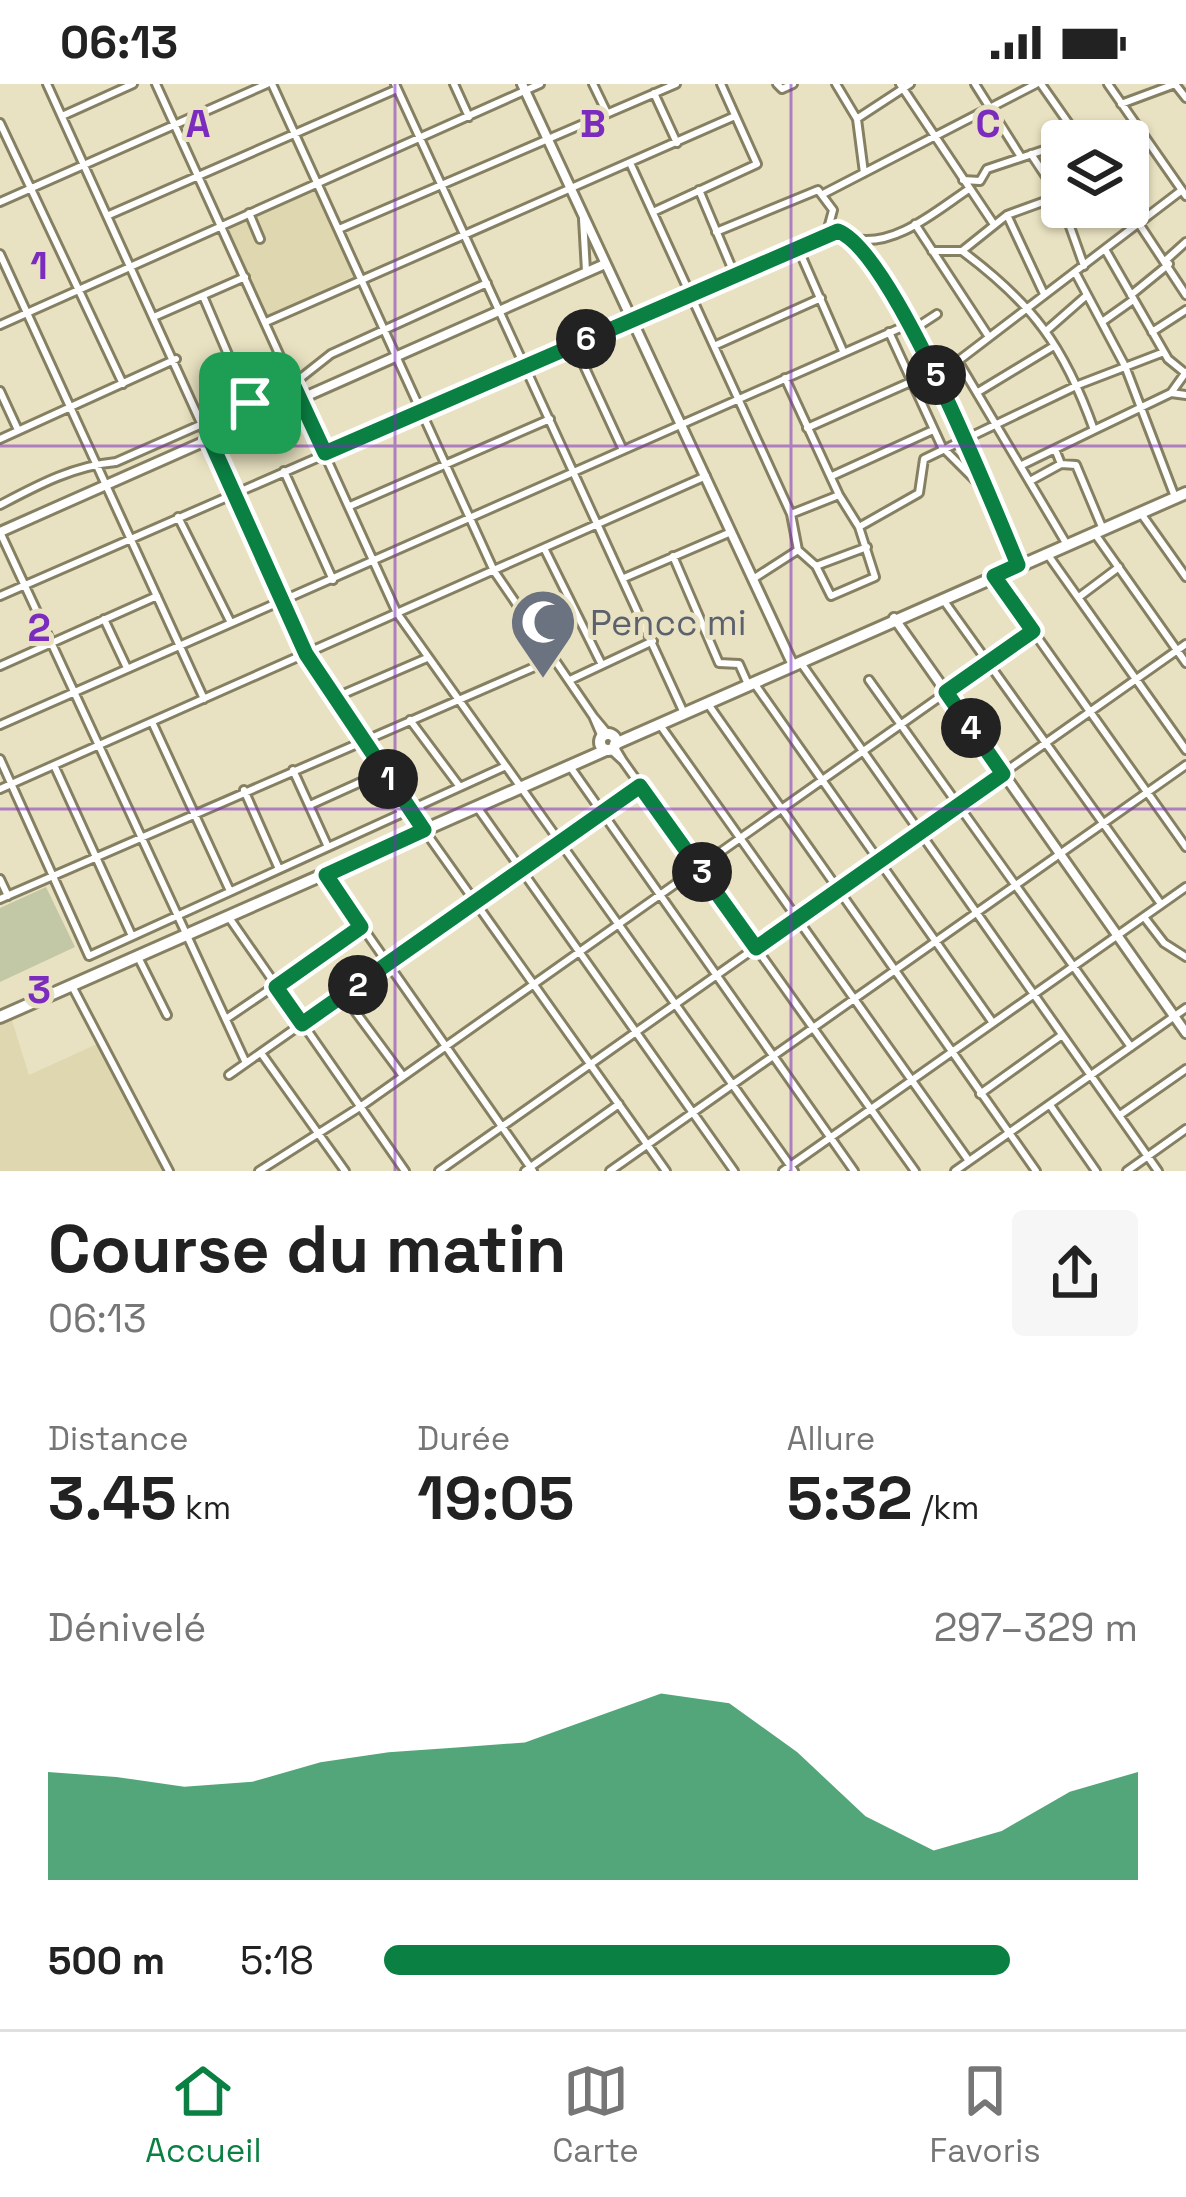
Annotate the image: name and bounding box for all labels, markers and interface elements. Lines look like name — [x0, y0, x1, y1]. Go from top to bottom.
text: 06:13 — [60, 14, 178, 71]
text: A — [186, 99, 211, 148]
text: B — [580, 99, 606, 148]
text: C — [975, 99, 1001, 148]
map controls — [1041, 120, 1149, 228]
button: layers — [1041, 120, 1149, 228]
text: 1 — [30, 241, 48, 290]
pin: 6 — [556, 309, 616, 369]
text: 6 — [576, 318, 596, 360]
pin: 5 — [906, 345, 966, 405]
pin — [199, 352, 301, 454]
text: 5 — [926, 354, 946, 396]
icon: arrive — [217, 370, 283, 436]
mosque icon: Pencc mi — [508, 587, 578, 681]
place label: Pencc mi — [590, 600, 747, 646]
text: 2 — [27, 603, 51, 652]
pin: 4 — [941, 698, 1001, 758]
text: 4 — [961, 707, 982, 749]
pin: 1 — [358, 749, 418, 809]
text: 1 — [381, 758, 395, 800]
pin: 3 — [672, 842, 732, 902]
text: 3 — [692, 851, 712, 893]
pin: 2 — [328, 955, 388, 1015]
text: 2 — [348, 964, 368, 1006]
text: 3 — [27, 965, 51, 1014]
text: Course du matin — [48, 1207, 566, 1291]
button: share — [1012, 1210, 1138, 1336]
text: 06:13 — [48, 1294, 147, 1343]
text: Distance — [48, 1418, 189, 1460]
text: Durée — [417, 1418, 510, 1460]
text: Allure — [787, 1418, 875, 1460]
text: 3.45 — [48, 1460, 177, 1537]
text: 19:05 — [417, 1460, 574, 1537]
text: 5:32 — [787, 1460, 913, 1537]
text: km — [177, 1487, 231, 1529]
text: /km — [913, 1487, 979, 1529]
text: Dénivelé — [48, 1603, 206, 1652]
text: 297–329 m — [934, 1603, 1138, 1652]
text: 500 m — [48, 1936, 165, 1985]
text: 5:18 — [240, 1936, 314, 1985]
tab: Accueil — [145, 2058, 262, 2172]
tab: Carte — [552, 2058, 639, 2172]
tab: Favoris — [930, 2058, 1041, 2172]

